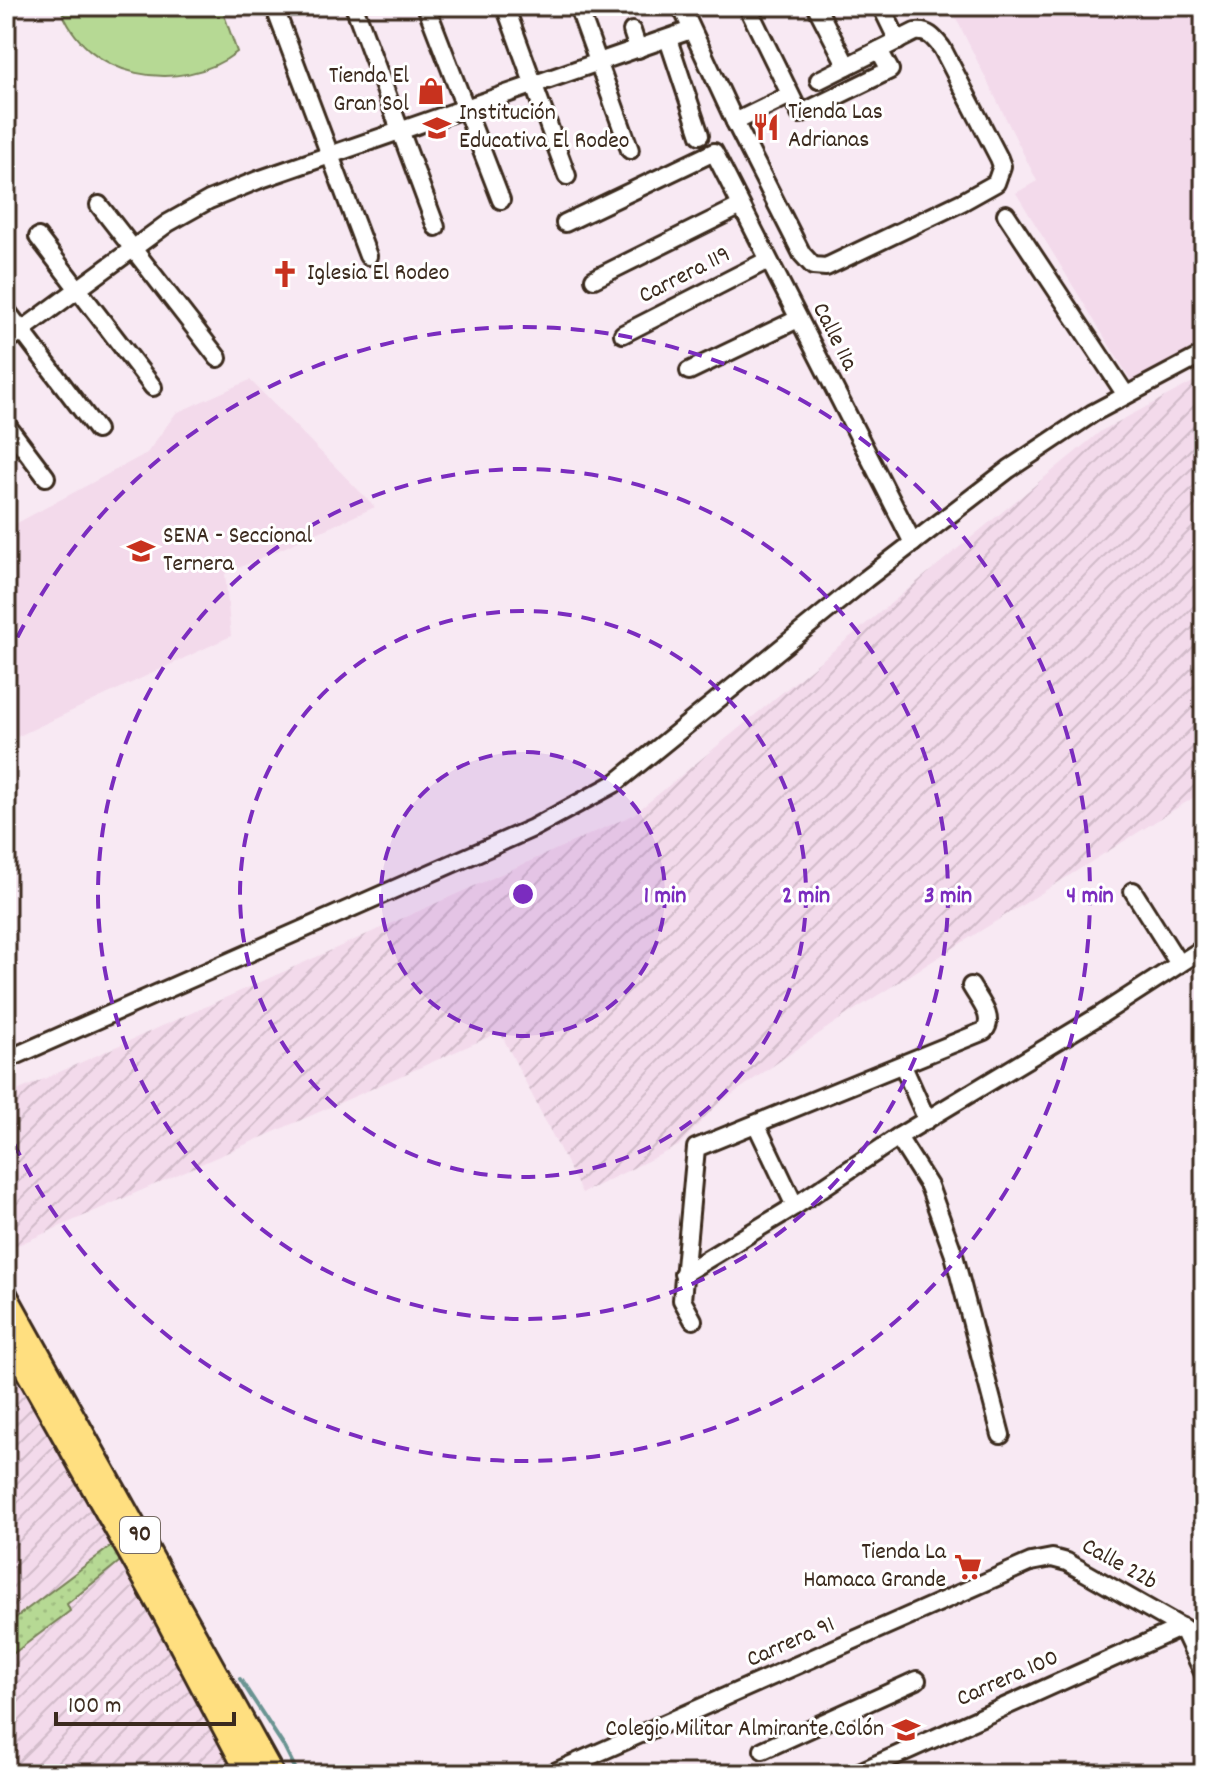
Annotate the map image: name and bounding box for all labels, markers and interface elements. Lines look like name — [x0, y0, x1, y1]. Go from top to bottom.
place label: Tienda El Gran Sol — [329, 60, 409, 122]
shop icon: Tienda El Gran Sol — [416, 76, 446, 106]
place label: Tienda Las Adrianas — [788, 96, 883, 158]
place label: Institución Educativa El Rodeo — [459, 97, 629, 159]
restaurant icon: Tienda Las Adrianas — [751, 112, 781, 142]
school or university icon: Institución Educativa El Rodeo — [422, 113, 452, 143]
street label: Carrera 119 — [633, 238, 737, 314]
place label: Iglesia El Rodeo — [307, 257, 449, 291]
church icon: Iglesia El Rodeo — [270, 259, 300, 289]
street label: Calle 11a — [802, 297, 866, 378]
place label: SENA - Seccional Ternera — [163, 520, 312, 582]
school or university icon: SENA - Seccional Ternera — [126, 536, 156, 566]
centre of rings — [509, 880, 537, 908]
text: 1 min — [644, 880, 686, 914]
text: 2 min — [782, 880, 830, 914]
text: 3 min — [924, 880, 972, 914]
text: 4 min — [1066, 880, 1114, 914]
road number: 90 — [120, 1517, 160, 1553]
street label: Calle 22b — [1075, 1530, 1163, 1600]
place label: Tienda La Hamaca Grande — [803, 1536, 947, 1598]
supermarket icon: Tienda La Hamaca Grande — [953, 1552, 983, 1582]
street label: Carrera 91 — [741, 1608, 841, 1678]
street label: Carrera 100 — [951, 1641, 1065, 1717]
scale bar — [56, 1676, 234, 1726]
text: 100 m — [68, 1690, 121, 1724]
place label: Colegio Militar Almirante Colón — [605, 1713, 884, 1747]
school or university icon: Colegio Militar Almirante Colón — [891, 1715, 921, 1745]

